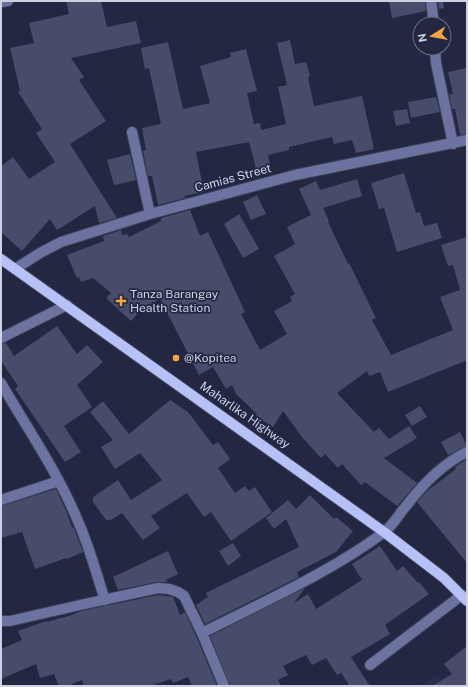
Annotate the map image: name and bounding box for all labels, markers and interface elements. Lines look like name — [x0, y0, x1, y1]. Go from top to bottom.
north arrow — [412, 16, 452, 56]
text: N — [415, 33, 429, 43]
street label: Camias Street — [193, 161, 273, 195]
place label: Tanza Barangay Health Station — [130, 287, 219, 315]
marker: Tanza Barangay Health Station — [115, 295, 127, 307]
place label: @Kopitea — [184, 351, 237, 365]
marker: @Kopitea — [171, 353, 181, 363]
street label: Maharlika Highway — [197, 379, 293, 452]

